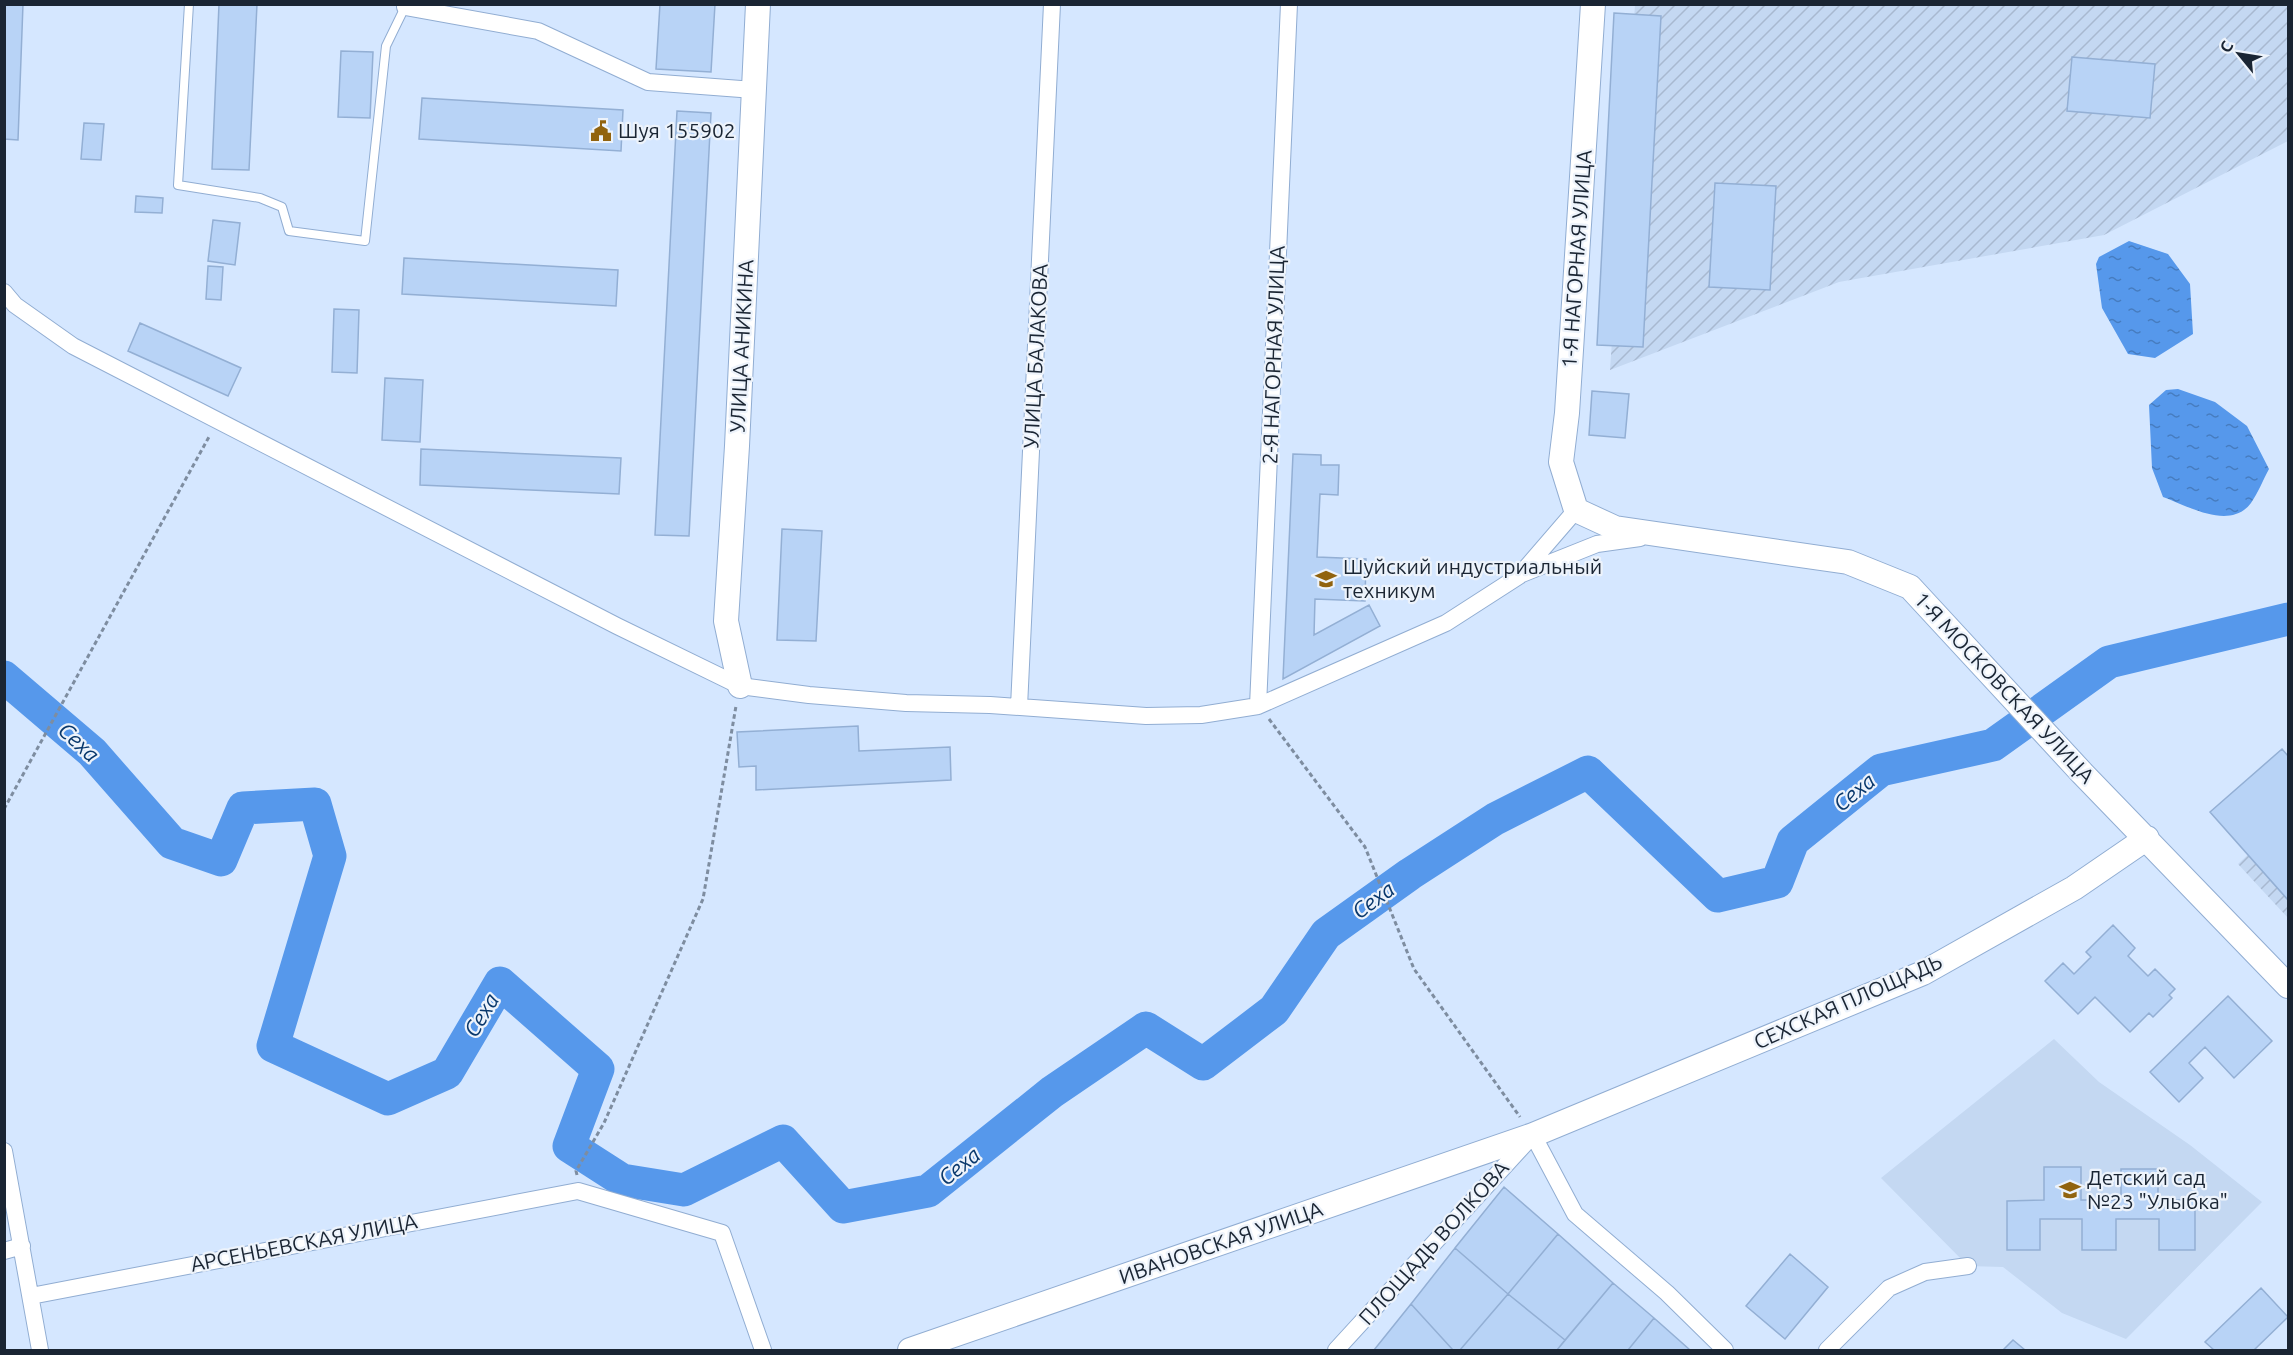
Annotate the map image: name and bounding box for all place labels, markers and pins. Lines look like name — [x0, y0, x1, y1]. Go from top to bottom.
place label: Шуя 155902 — [618, 118, 736, 142]
public building icon: Шуя 155902 — [589, 119, 613, 143]
place label: Шуйский индустриальный техникум — [1343, 554, 1602, 602]
school or university icon: Шуйский индустриальный техникум — [1314, 567, 1338, 591]
place label: Детский сад №23 "Улыбка" — [2087, 1165, 2228, 1213]
school or university icon: Детский сад №23 "Улыбка" — [2058, 1178, 2082, 1202]

